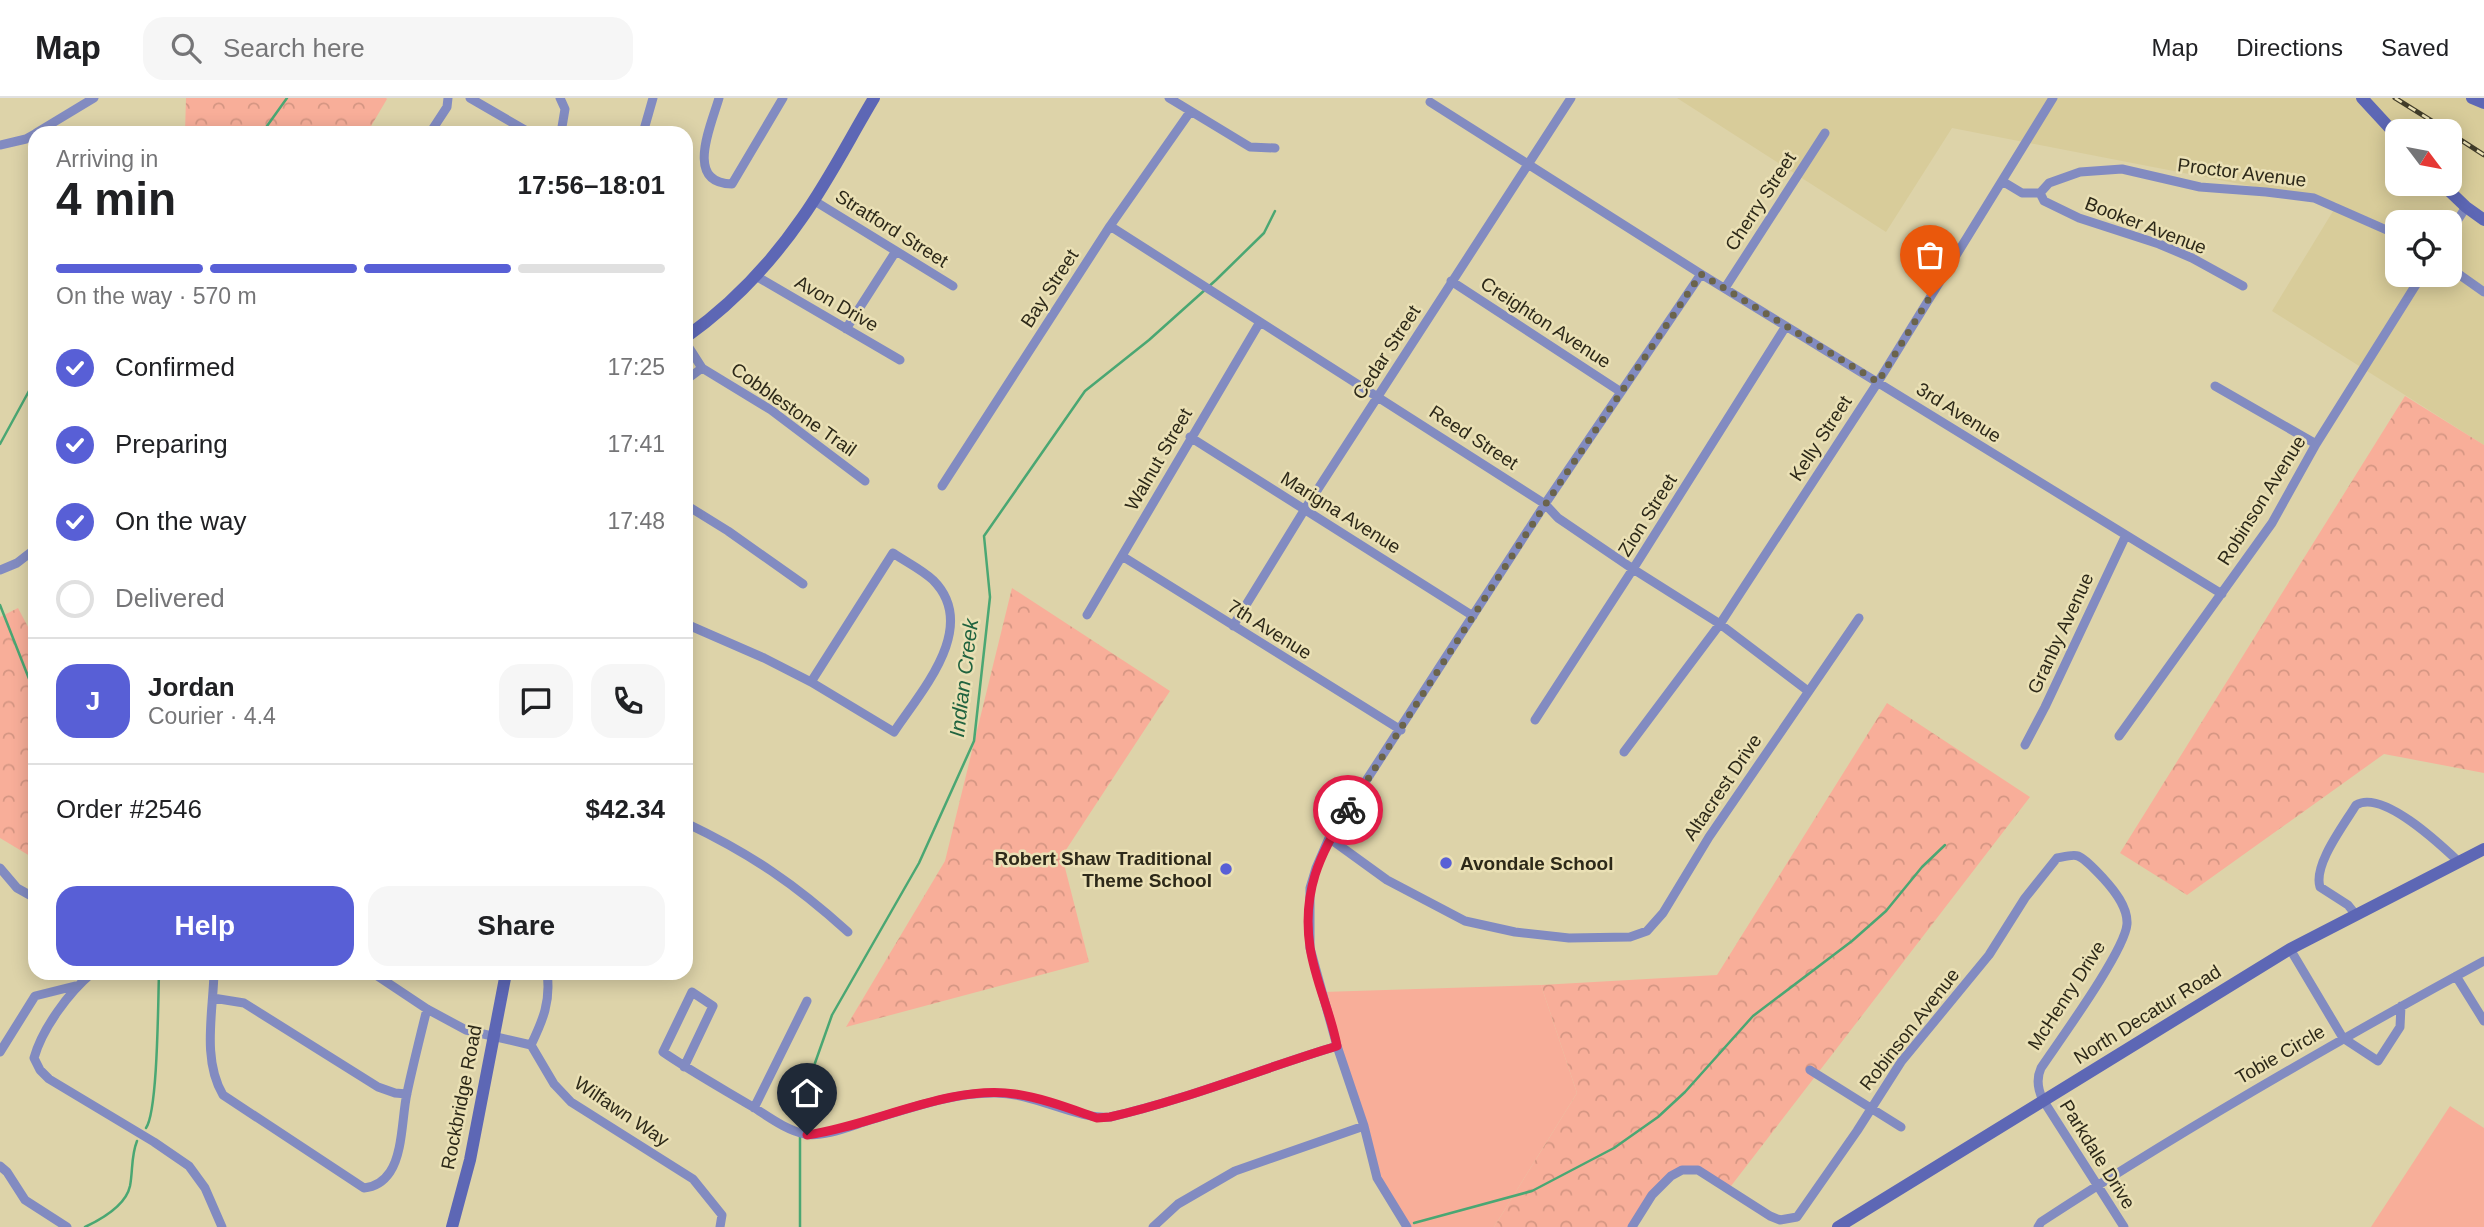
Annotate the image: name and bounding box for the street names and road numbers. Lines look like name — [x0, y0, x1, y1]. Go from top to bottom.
street label: Cherry Street — [1721, 148, 1800, 254]
street label: Proctor Avenue — [2176, 154, 2308, 191]
street label: Stratford Street — [832, 185, 953, 272]
street label: Booker Avenue — [2082, 193, 2210, 258]
street label: Bay Street — [1016, 245, 1083, 331]
street label: Avon Drive — [791, 271, 882, 336]
street label: Creighton Avenue — [1477, 273, 1615, 372]
street label: Cedar Street — [1348, 301, 1425, 403]
street label: Cobblestone Trail — [727, 358, 860, 460]
street label: 3rd Avenue — [1913, 378, 2005, 447]
street label: Kelly Street — [1785, 391, 1856, 485]
street label: Reed Street — [1425, 401, 1523, 474]
street label: Walnut Street — [1121, 404, 1196, 514]
street label: Robinson Avenue — [2213, 432, 2310, 569]
street label: Marigna Avenue — [1277, 467, 1404, 558]
street label: Zion Street — [1614, 470, 1681, 560]
street label: Granby Avenue — [2023, 570, 2098, 697]
street label: 7th Avenue — [1224, 595, 1315, 663]
street label: Altacrest Drive — [1679, 730, 1766, 844]
street label: McHenry Drive — [2023, 937, 2109, 1054]
street label: North Decatur Road — [2070, 961, 2224, 1068]
street label: Robinson Avenue — [1855, 964, 1963, 1094]
street label: Tobie Circle — [2232, 1021, 2328, 1088]
street label: Rockbridge Road — [437, 1023, 486, 1171]
street label: Wilfawn Way — [571, 1072, 673, 1151]
street label: Parkdale Drive — [2056, 1096, 2139, 1213]

